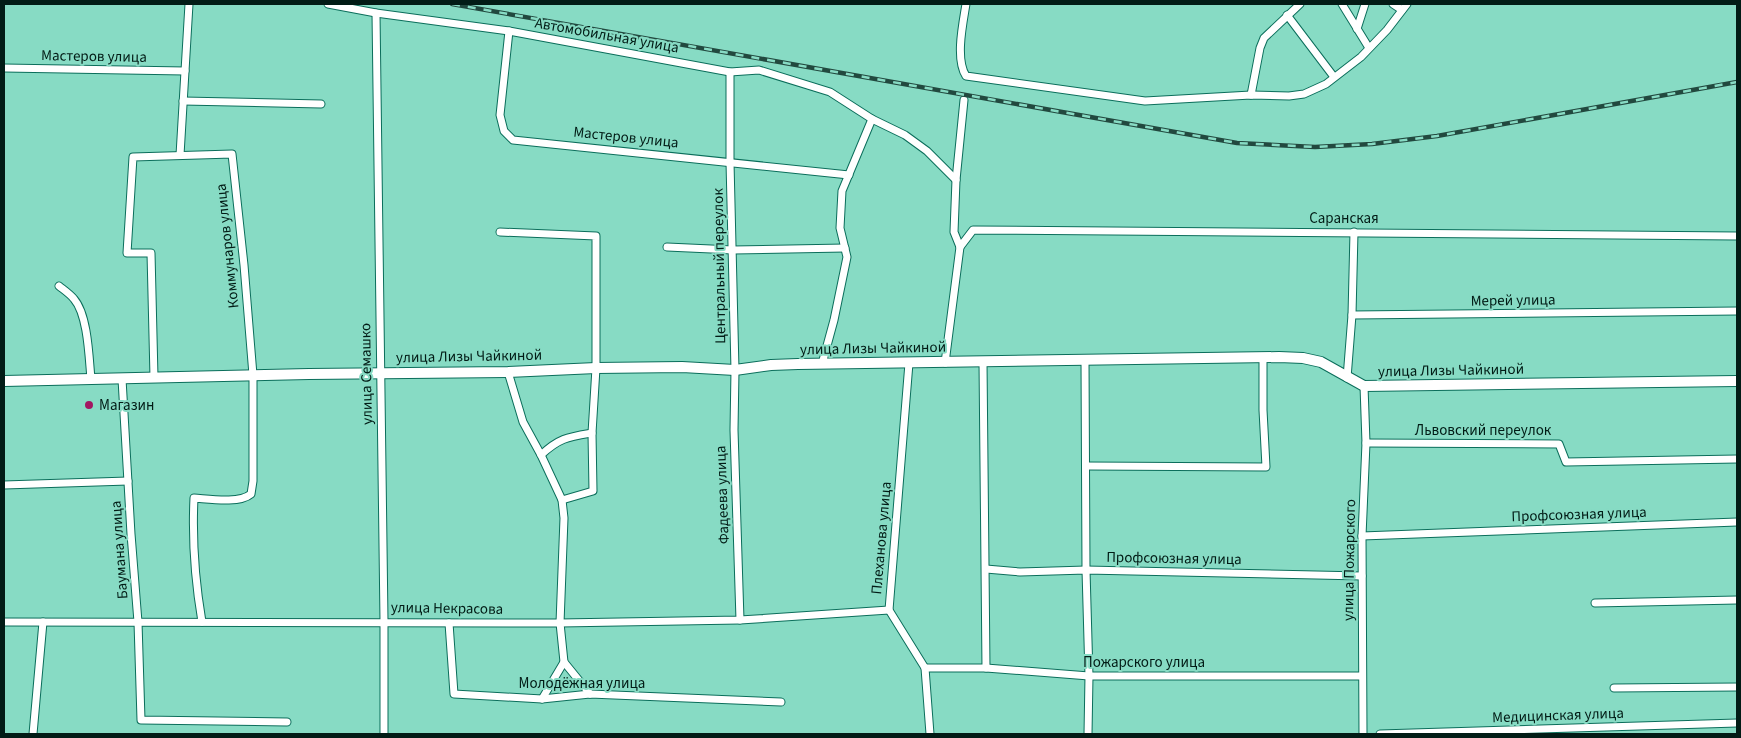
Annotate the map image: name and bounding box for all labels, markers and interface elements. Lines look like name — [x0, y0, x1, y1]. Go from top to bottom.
street label: Автомобильная улица — [533, 12, 681, 58]
street label: Мастеров улица — [41, 45, 147, 68]
street label: Мастеров улица — [572, 122, 680, 153]
street label: Коммунаров улица — [211, 183, 244, 309]
street label: Центральный переулок — [708, 187, 731, 344]
street label: Саранская — [1309, 208, 1379, 229]
street label: Мерей улица — [1470, 289, 1556, 312]
street label: улица Семашко — [355, 323, 378, 425]
street label: улица Лизы Чайкиной — [800, 337, 946, 360]
street label: улица Лизы Чайкиной — [396, 345, 542, 368]
street label: улица Лизы Чайкиной — [1378, 359, 1524, 382]
place label: Магазин — [99, 395, 154, 416]
marker: Магазин — [83, 399, 95, 411]
street label: Львовский переулок — [1415, 420, 1552, 441]
street label: Фадеева улица — [710, 445, 735, 545]
street label: Плеханова улица — [866, 481, 897, 595]
street label: улица Пожарского — [1338, 499, 1361, 621]
street label: Баумана улица — [106, 500, 133, 600]
street label: Профсоюзная улица — [1511, 502, 1647, 527]
street label: Профсоюзная улица — [1106, 547, 1242, 570]
street label: улица Некрасова — [391, 597, 503, 620]
street label: Пожарского улица — [1083, 652, 1205, 673]
street label: Молодёжная улица — [519, 673, 645, 694]
street label: Медицинская улица — [1492, 703, 1624, 728]

